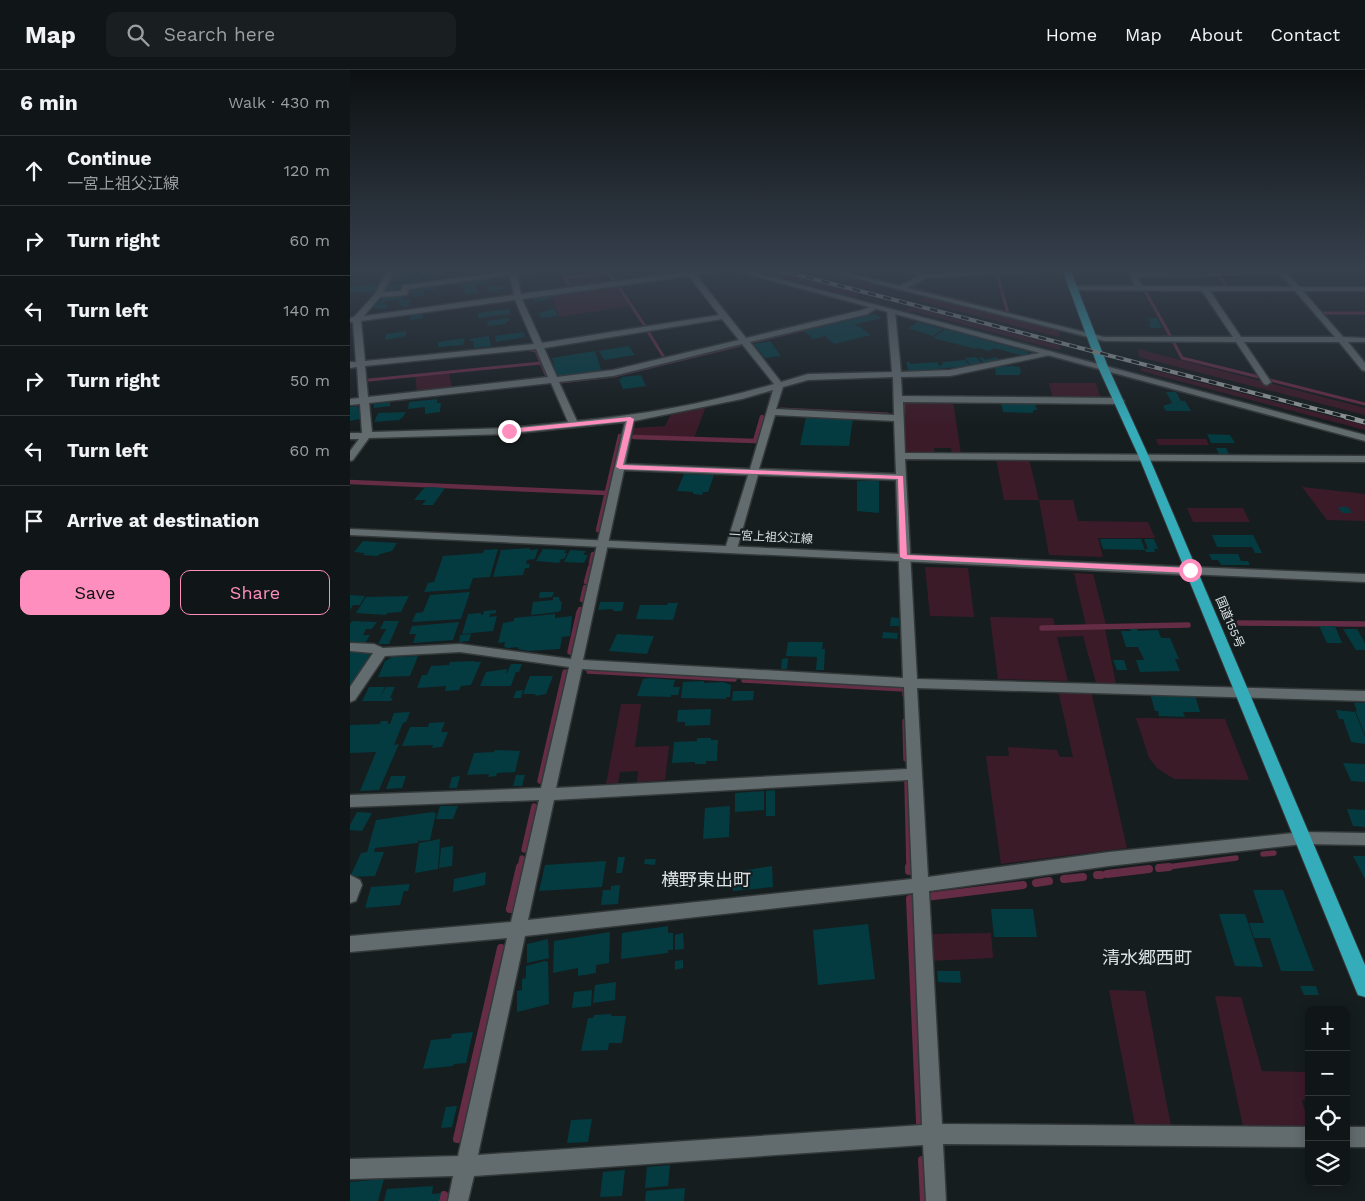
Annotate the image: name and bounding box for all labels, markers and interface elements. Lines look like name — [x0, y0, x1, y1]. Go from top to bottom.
search box — [106, 12, 456, 57]
text: Map — [25, 21, 76, 49]
icon: search — [124, 21, 152, 49]
text: Search here — [164, 23, 275, 46]
text: Home — [1046, 24, 1097, 45]
text: Map — [1125, 24, 1162, 45]
text: About — [1190, 24, 1242, 45]
text: Contact — [1270, 24, 1340, 45]
text: 6 min — [20, 90, 78, 115]
text: Walk · 430 m — [228, 93, 330, 112]
text: Continue — [67, 147, 151, 170]
icon: ahead — [20, 157, 48, 185]
text: 120 m — [284, 161, 330, 180]
text: 一宮上祖父江線 — [67, 174, 179, 193]
icon: right — [20, 227, 48, 255]
text: Turn right — [67, 229, 160, 252]
text: 60 m — [290, 231, 330, 250]
icon: left — [20, 297, 48, 325]
text: Turn left — [67, 299, 148, 322]
text: 140 m — [283, 301, 330, 320]
icon: right — [20, 367, 48, 395]
text: Turn right — [67, 369, 160, 392]
text: 50 m — [290, 371, 330, 390]
route end — [498, 420, 521, 443]
icon: left — [20, 437, 48, 465]
text: Turn left — [67, 439, 148, 462]
text: 60 m — [290, 441, 330, 460]
icon: arrive — [20, 507, 48, 535]
text: Arrive at destination — [67, 509, 259, 532]
street label: 一宮上祖父江線 — [729, 528, 813, 546]
route start — [1179, 559, 1202, 582]
button: Save — [20, 570, 170, 615]
button: Share — [180, 570, 330, 615]
street label: 国道155号 — [1213, 594, 1247, 650]
district label: 横野東出町 — [661, 869, 751, 890]
district label: 清水郷西町 — [1102, 947, 1192, 968]
map controls — [1305, 1006, 1350, 1186]
button: + — [1305, 1006, 1350, 1051]
button: − — [1305, 1051, 1350, 1096]
button: locate — [1305, 1096, 1350, 1141]
button: layers — [1305, 1141, 1350, 1186]

